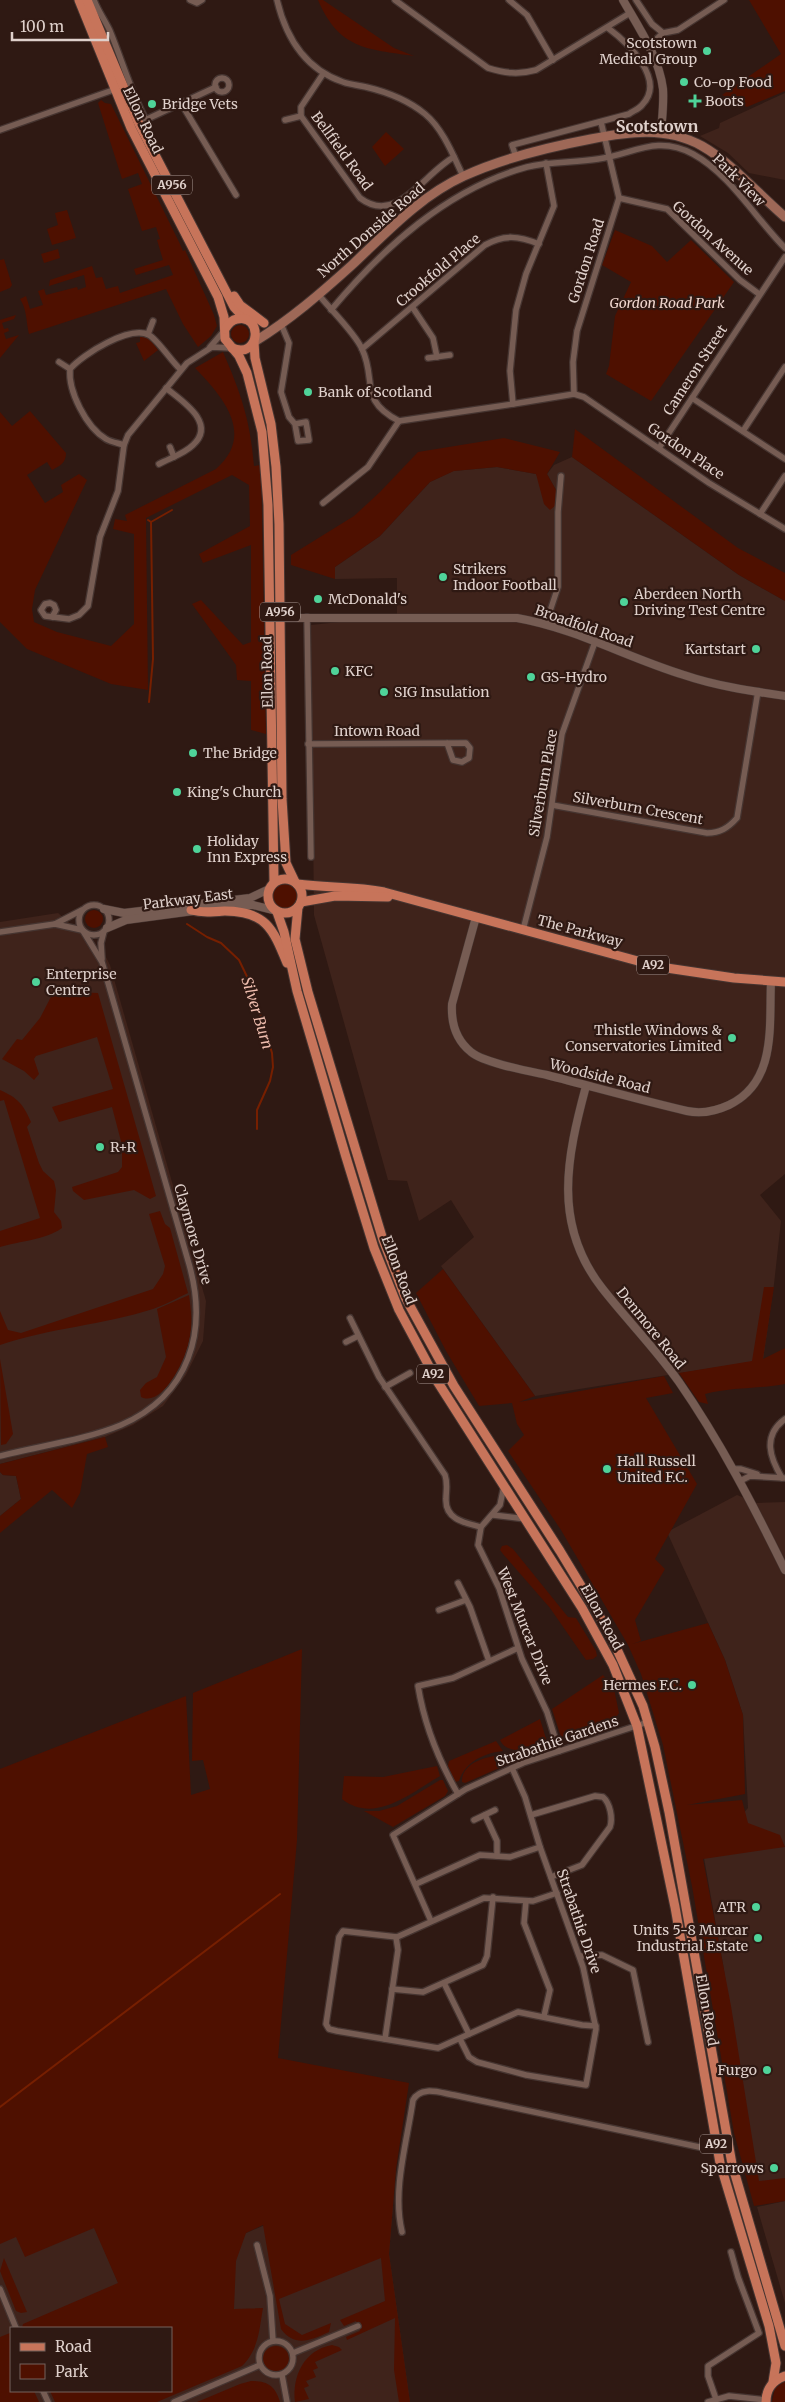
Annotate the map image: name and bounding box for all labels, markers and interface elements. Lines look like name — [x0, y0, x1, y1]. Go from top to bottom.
scale bar — [12, 10, 109, 42]
text: 100 m — [20, 17, 64, 36]
place label: Scotstown Medical Group — [599, 34, 697, 68]
marker: Scotstown Medical Group — [701, 45, 713, 57]
place label: Co-op Food — [694, 73, 773, 91]
marker: Co-op Food — [678, 76, 690, 88]
street label: Ellon Road — [119, 84, 167, 157]
place label: Boots — [705, 92, 744, 110]
place label: Bridge Vets — [162, 95, 238, 113]
marker: Boots — [689, 95, 701, 107]
marker: Bridge Vets — [146, 98, 158, 110]
street label: Bellfield Road — [307, 108, 377, 194]
district label: Scotstown — [616, 116, 698, 136]
street label: Park View — [709, 150, 769, 210]
road number: A956 — [152, 176, 192, 194]
street label: North Donside Road — [314, 178, 429, 281]
street label: Gordon Avenue — [669, 197, 757, 279]
street label: Gordon Road — [564, 216, 608, 305]
street label: Crookfold Place — [392, 229, 484, 311]
park label: Gordon Road Park — [609, 294, 725, 312]
street label: Cameron Street — [659, 321, 731, 419]
place label: Bank of Scotland — [318, 383, 433, 401]
marker: Bank of Scotland — [302, 386, 314, 398]
street label: Gordon Place — [644, 419, 728, 483]
place label: Strikers Indoor Football — [453, 560, 558, 594]
marker: Strikers Indoor Football — [437, 571, 449, 583]
place label: Aberdeen North Driving Test Centre — [633, 585, 765, 619]
place label: McDonald's — [328, 590, 407, 608]
marker: McDonald's — [312, 593, 324, 605]
marker: Aberdeen North Driving Test Centre — [618, 596, 630, 608]
street label: Broadfold Road — [532, 601, 636, 651]
road number: A956 — [260, 602, 300, 622]
street label: Ellon Road — [257, 635, 277, 708]
place label: Kartstart — [685, 640, 747, 658]
marker: Kartstart — [750, 643, 762, 655]
place label: KFC — [345, 662, 373, 680]
marker: KFC — [329, 665, 341, 677]
place label: GS-Hydro — [541, 668, 607, 686]
marker: GS-Hydro — [525, 671, 537, 683]
place label: SIG Insulation — [394, 683, 490, 701]
marker: SIG Insulation — [378, 686, 390, 698]
street label: Intown Road — [334, 722, 421, 740]
street label: Silverburn Place — [525, 728, 561, 838]
place label: The Bridge — [203, 744, 277, 762]
marker: The Bridge — [187, 747, 199, 759]
place label: King's Church — [187, 783, 282, 801]
marker: King's Church — [171, 786, 183, 798]
street label: Silverburn Crescent — [571, 788, 705, 828]
place label: Holiday Inn Express — [207, 832, 287, 866]
marker: Holiday Inn Express — [191, 843, 203, 855]
street label: Parkway East — [142, 884, 235, 913]
street label: The Parkway — [535, 911, 626, 951]
road number: A92 — [637, 956, 669, 974]
place label: Enterprise Centre — [46, 965, 116, 999]
water label: Silver Burn — [237, 974, 277, 1051]
marker: Enterprise Centre — [30, 976, 42, 988]
place label: Thistle Windows & Conservatories Limited — [565, 1021, 723, 1055]
marker: Thistle Windows & Conservatories Limited — [726, 1032, 738, 1044]
street label: Woodside Road — [547, 1055, 653, 1097]
place label: R+R — [110, 1138, 136, 1156]
marker: R+R — [94, 1141, 106, 1153]
street label: Claymore Drive — [170, 1182, 216, 1286]
street label: Ellon Road — [378, 1233, 421, 1308]
street label: Denmore Road — [613, 1284, 690, 1373]
road number: A92 — [417, 1365, 449, 1384]
place label: Hall Russell United F.C. — [617, 1452, 696, 1486]
marker: Hall Russell United F.C. — [601, 1463, 613, 1475]
street label: West Murcar Drive — [493, 1564, 557, 1687]
street label: Ellon Road — [577, 1581, 628, 1654]
place label: Hermes F.C. — [603, 1676, 682, 1694]
marker: Hermes F.C. — [686, 1679, 698, 1691]
street label: Strabathie Gardens — [493, 1712, 621, 1770]
street label: Strabathie Drive — [553, 1866, 605, 1976]
place label: ATR — [716, 1898, 746, 1916]
marker: ATR — [750, 1901, 762, 1913]
place label: Units 5-8 Murcar Industrial Estate — [633, 1921, 748, 1955]
marker: Units 5-8 Murcar Industrial Estate — [752, 1932, 764, 1944]
street label: Ellon Road — [692, 1973, 722, 2048]
place label: Furgo — [717, 2061, 757, 2079]
marker: Furgo — [761, 2064, 773, 2076]
road number: A92 — [700, 2134, 732, 2154]
place label: Sparrows — [700, 2159, 764, 2177]
marker: Sparrows — [768, 2162, 780, 2174]
legend — [10, 2327, 172, 2392]
text: Road — [55, 2337, 91, 2356]
text: Park — [55, 2362, 89, 2381]

